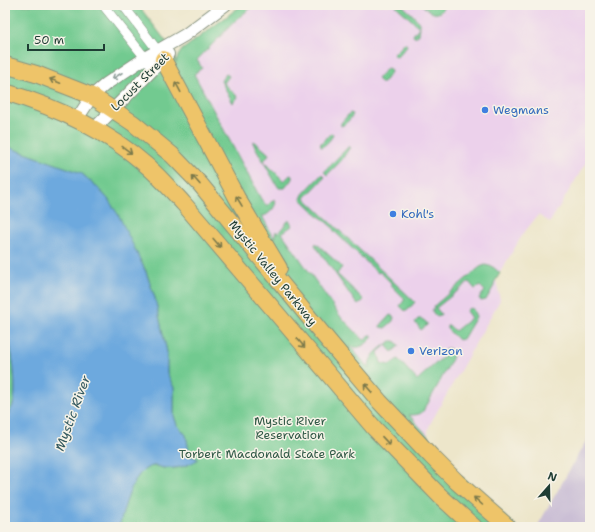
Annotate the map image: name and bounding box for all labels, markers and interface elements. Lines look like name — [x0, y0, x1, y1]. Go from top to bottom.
scale bar — [28, 26, 104, 52]
text: 50 m — [34, 32, 64, 48]
street label: Locust Street — [107, 49, 173, 115]
one-way arrow — [112, 72, 123, 80]
one-way arrow — [50, 77, 62, 85]
one-way arrow — [174, 81, 181, 93]
place label: Wegmans — [493, 102, 549, 118]
marker: Wegmans — [480, 105, 490, 115]
one-way arrow — [121, 146, 132, 154]
one-way arrow — [192, 175, 201, 185]
one-way arrow — [235, 195, 243, 207]
place label: Kohl's — [401, 206, 434, 222]
marker: Kohl's — [388, 209, 398, 219]
street label: Mystic Valley Parkway — [225, 217, 321, 329]
one-way arrow — [213, 238, 222, 249]
one-way arrow — [296, 337, 305, 348]
place label: Verizon — [419, 343, 463, 359]
marker: Verizon — [406, 346, 416, 356]
water label: Mystic River — [51, 372, 94, 453]
one-way arrow — [364, 383, 373, 393]
park label: Mystic River Reservation — [254, 413, 326, 443]
one-way arrow — [381, 436, 391, 446]
park label: Torbert Macdonald State Park — [179, 446, 355, 462]
north arrow — [529, 466, 569, 506]
text: N — [546, 469, 559, 486]
one-way arrow — [474, 497, 484, 506]

